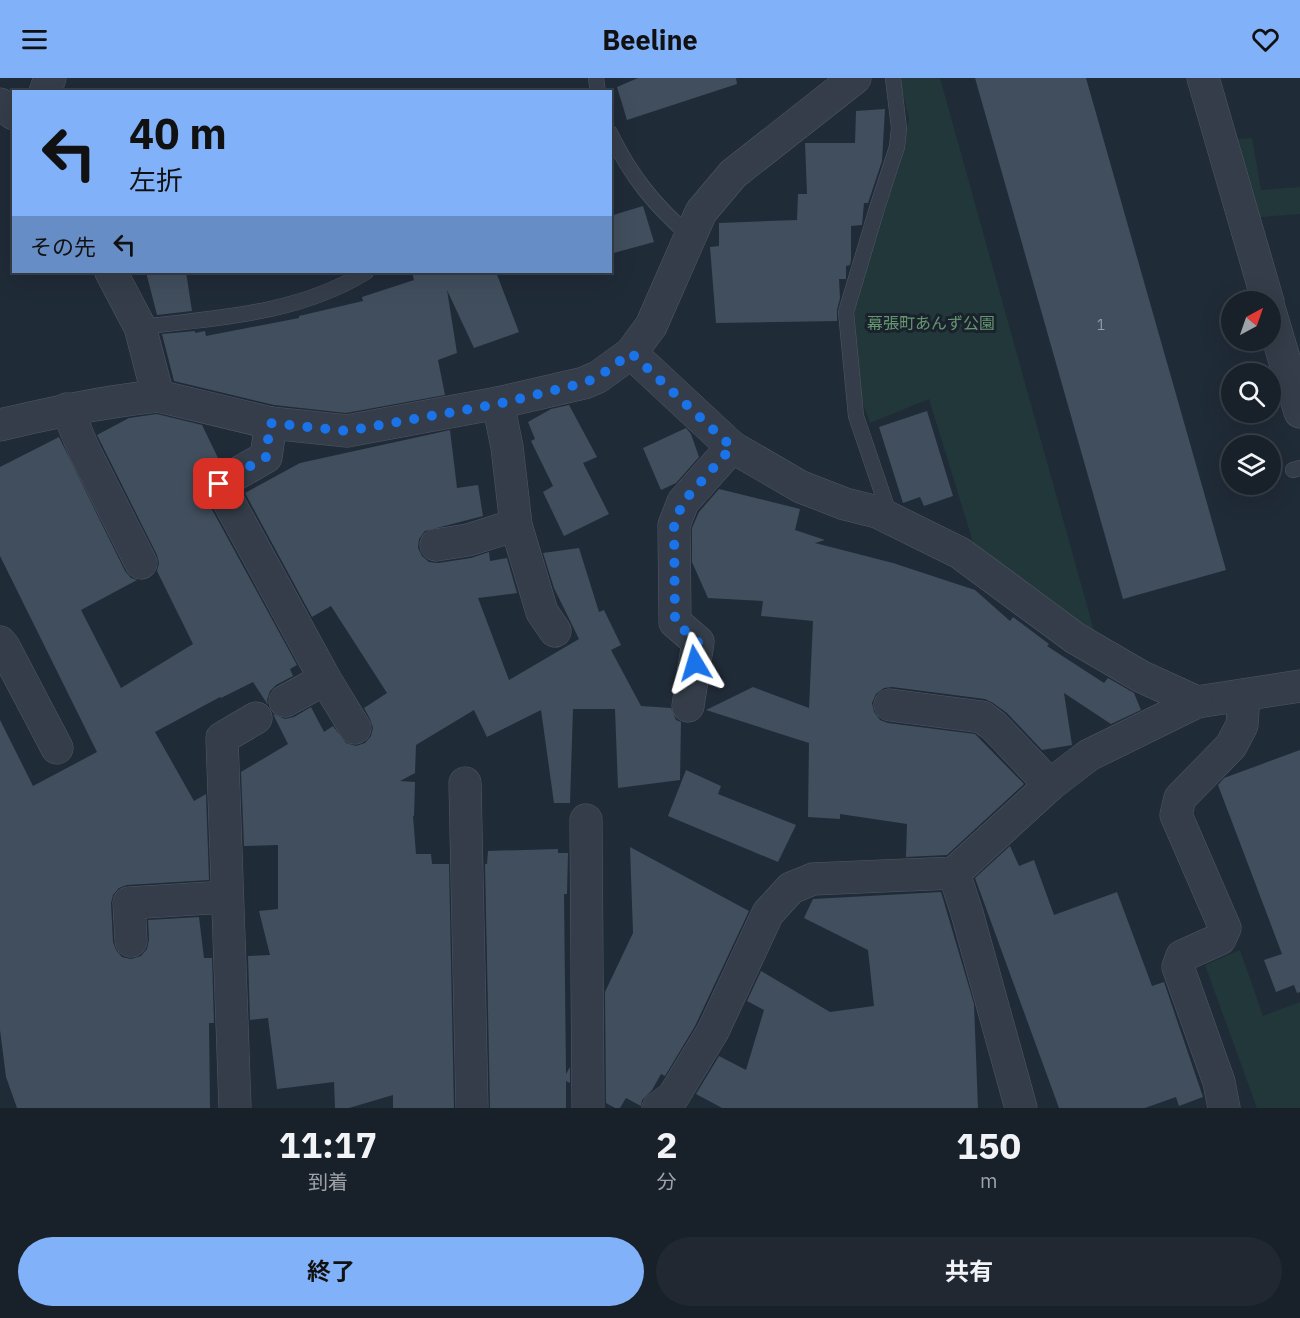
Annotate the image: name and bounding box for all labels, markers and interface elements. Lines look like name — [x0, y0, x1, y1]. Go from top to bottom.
text: Beeline — [602, 22, 698, 57]
icon: menu — [18, 23, 51, 56]
icon: heart — [1249, 23, 1282, 56]
text: 40 m — [129, 106, 227, 161]
icon: left — [30, 114, 108, 192]
text: 左折 — [129, 162, 183, 197]
icon: left — [108, 228, 141, 261]
text: その先 — [30, 232, 96, 261]
north arrow — [1221, 291, 1281, 351]
map controls — [1221, 291, 1281, 495]
park label: 幕張町あんず公園 — [867, 313, 995, 333]
house number: 1 — [1097, 316, 1105, 334]
button: search — [1221, 363, 1281, 423]
button: layers — [1221, 435, 1281, 495]
pin — [193, 458, 244, 509]
icon: arrive — [202, 467, 235, 500]
position arrow — [663, 631, 727, 695]
text: 11:17 — [279, 1121, 377, 1168]
text: 2 — [656, 1121, 678, 1168]
text: 150 — [956, 1122, 1021, 1169]
text: m — [980, 1167, 997, 1194]
text: 到着 — [308, 1168, 348, 1195]
text: 分 — [657, 1168, 677, 1195]
button: 終了 — [18, 1237, 644, 1306]
button: 共有 — [656, 1237, 1282, 1306]

